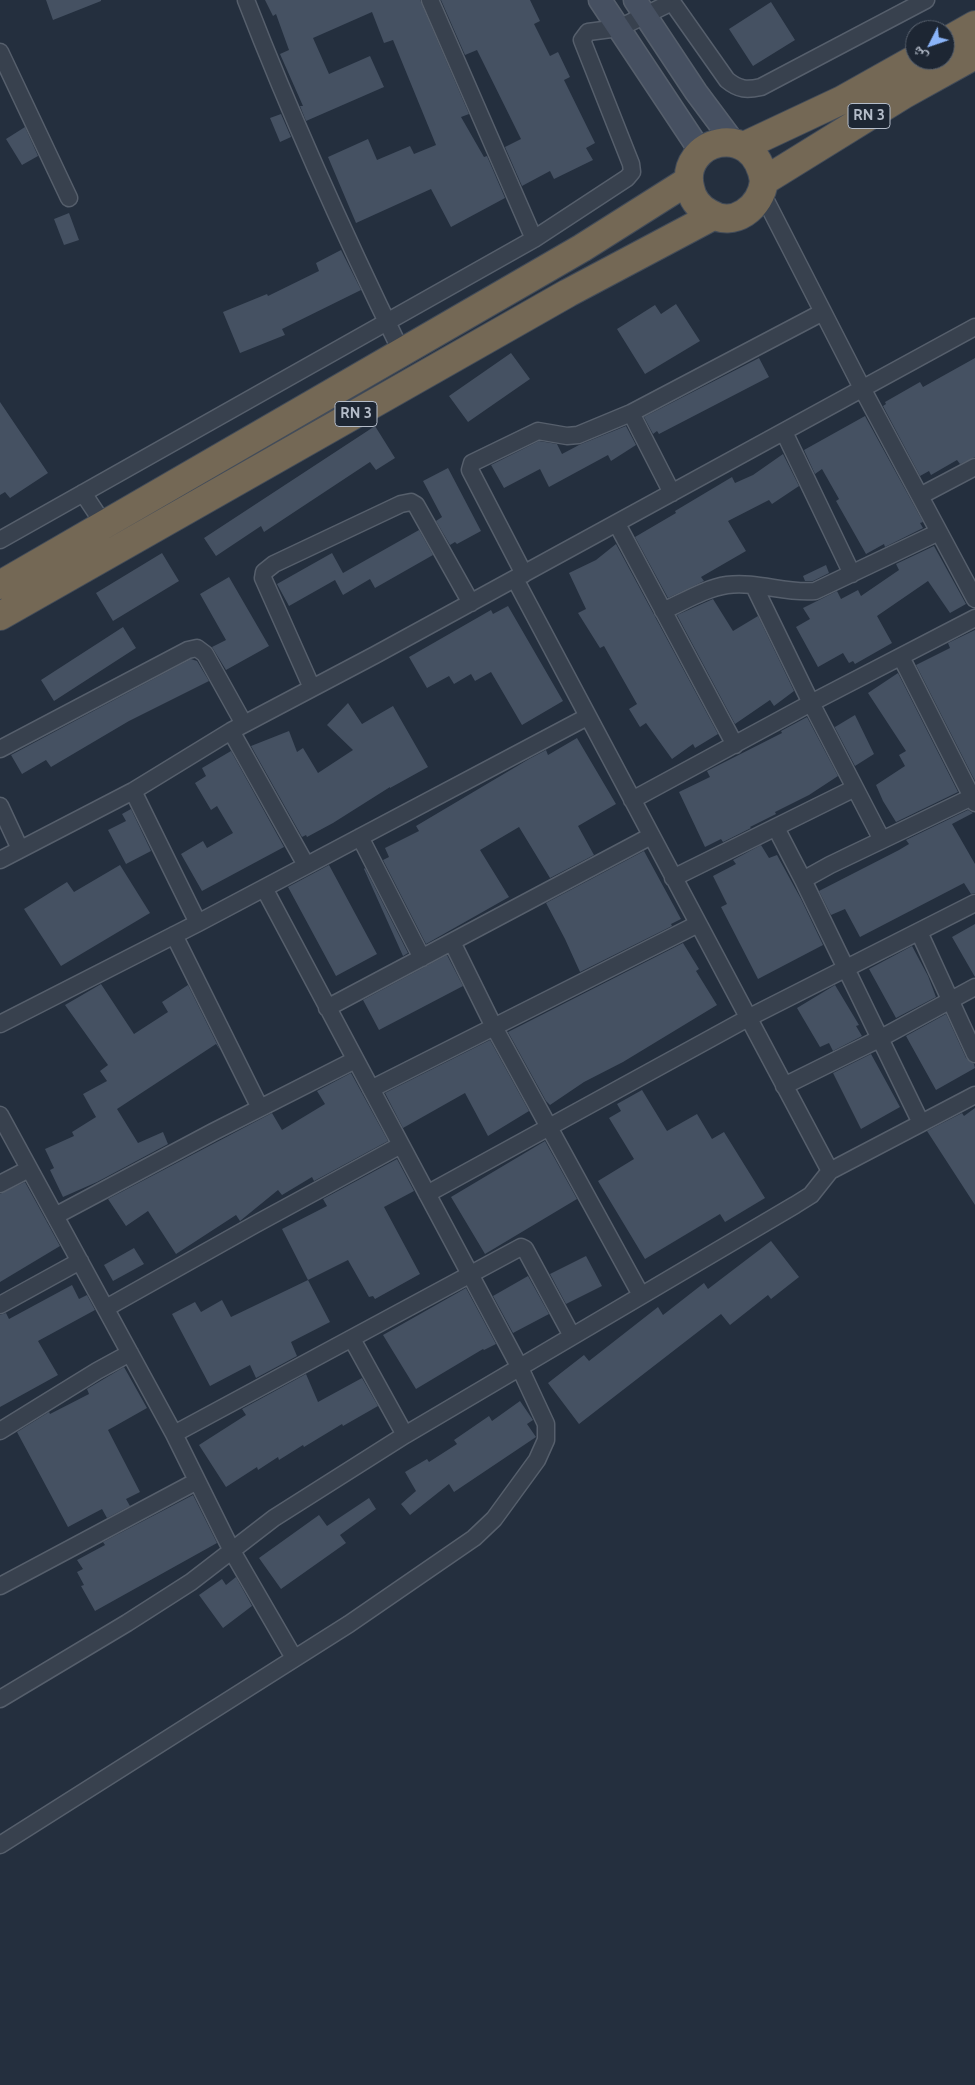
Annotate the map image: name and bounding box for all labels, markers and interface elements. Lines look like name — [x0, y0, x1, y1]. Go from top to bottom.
north arrow — [905, 20, 955, 70]
text: ش — [908, 43, 931, 66]
road number: RN 3 — [848, 104, 890, 128]
road number: RN 3 — [335, 402, 377, 426]

